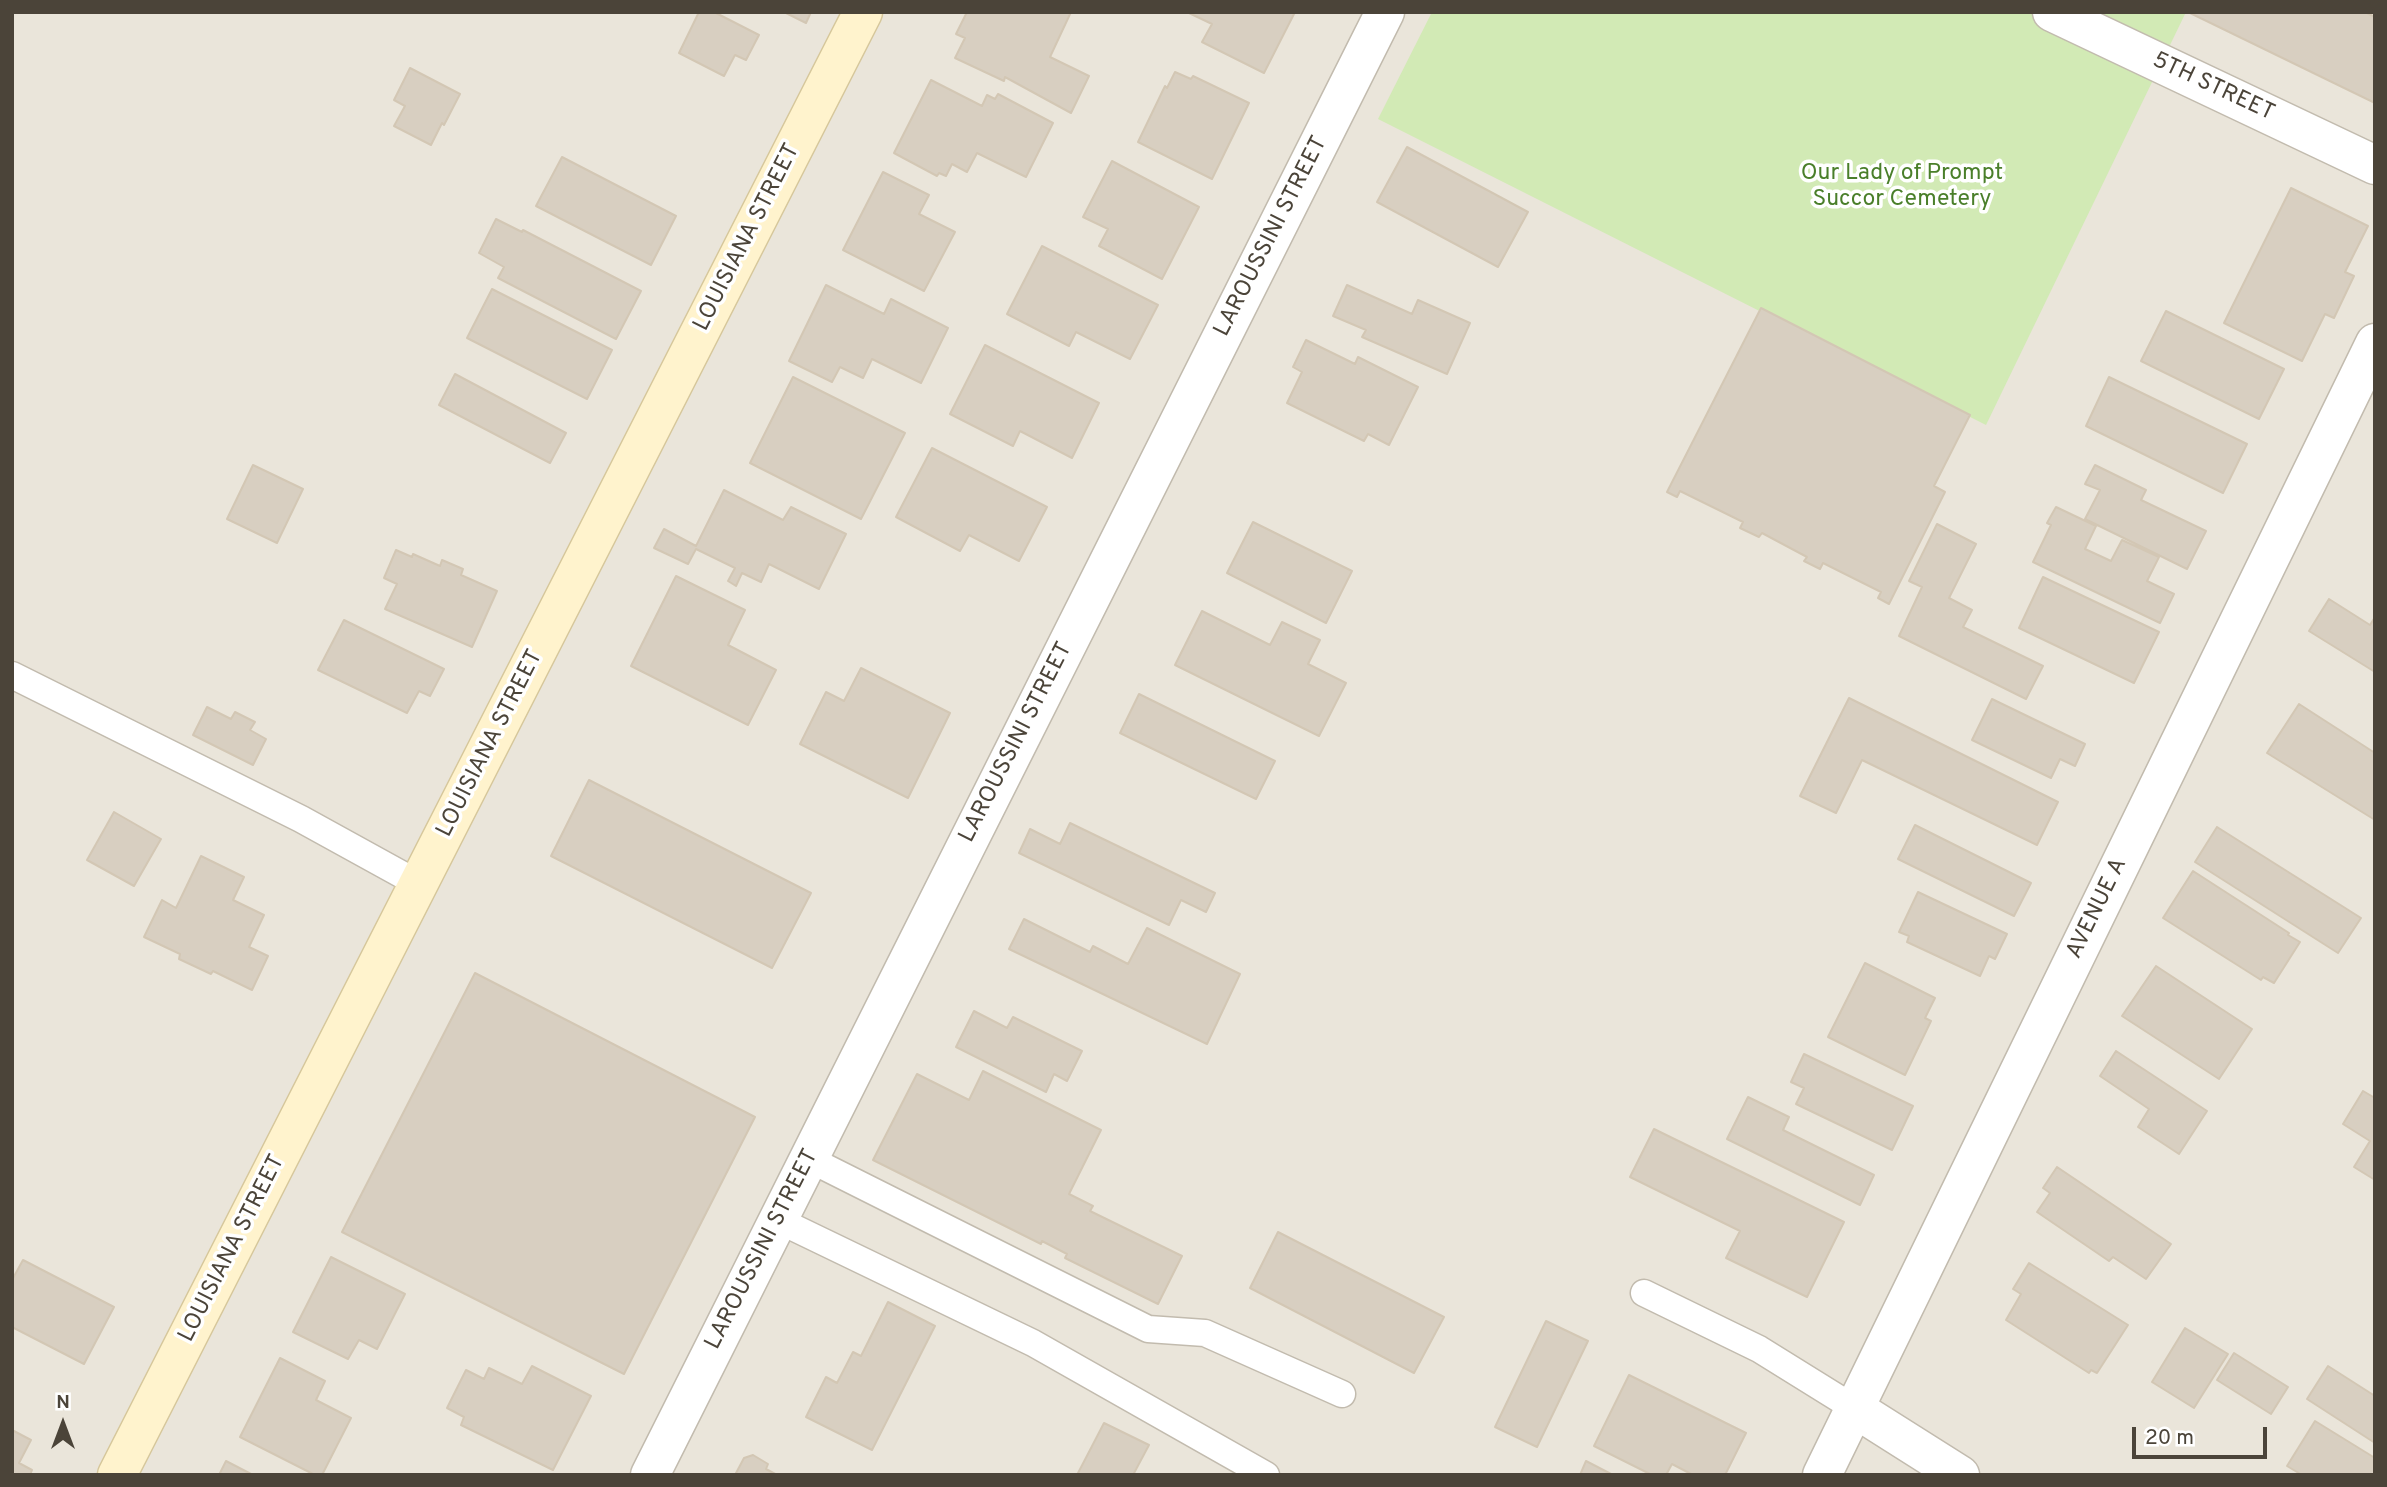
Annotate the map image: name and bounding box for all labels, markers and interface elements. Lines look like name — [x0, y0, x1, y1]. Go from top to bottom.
street label: 5TH STREET — [2148, 48, 2278, 128]
street label: LAROUSSINI STREET — [1209, 132, 1335, 342]
street label: LOUISIANA STREET — [689, 140, 807, 336]
park label: Our Lady of Prompt Succor Cemetery — [1801, 160, 2003, 214]
street label: LAROUSSINI STREET — [954, 638, 1080, 848]
street label: LOUISIANA STREET — [432, 646, 550, 842]
street label: AVENUE A — [2062, 854, 2134, 964]
street label: LAROUSSINI STREET — [700, 1145, 826, 1355]
street label: LOUISIANA STREET — [174, 1151, 292, 1347]
north arrow — [28, 1389, 98, 1459]
text: N — [56, 1391, 70, 1415]
scale bar — [2135, 1414, 2270, 1458]
text: 20 m — [2145, 1425, 2194, 1452]

